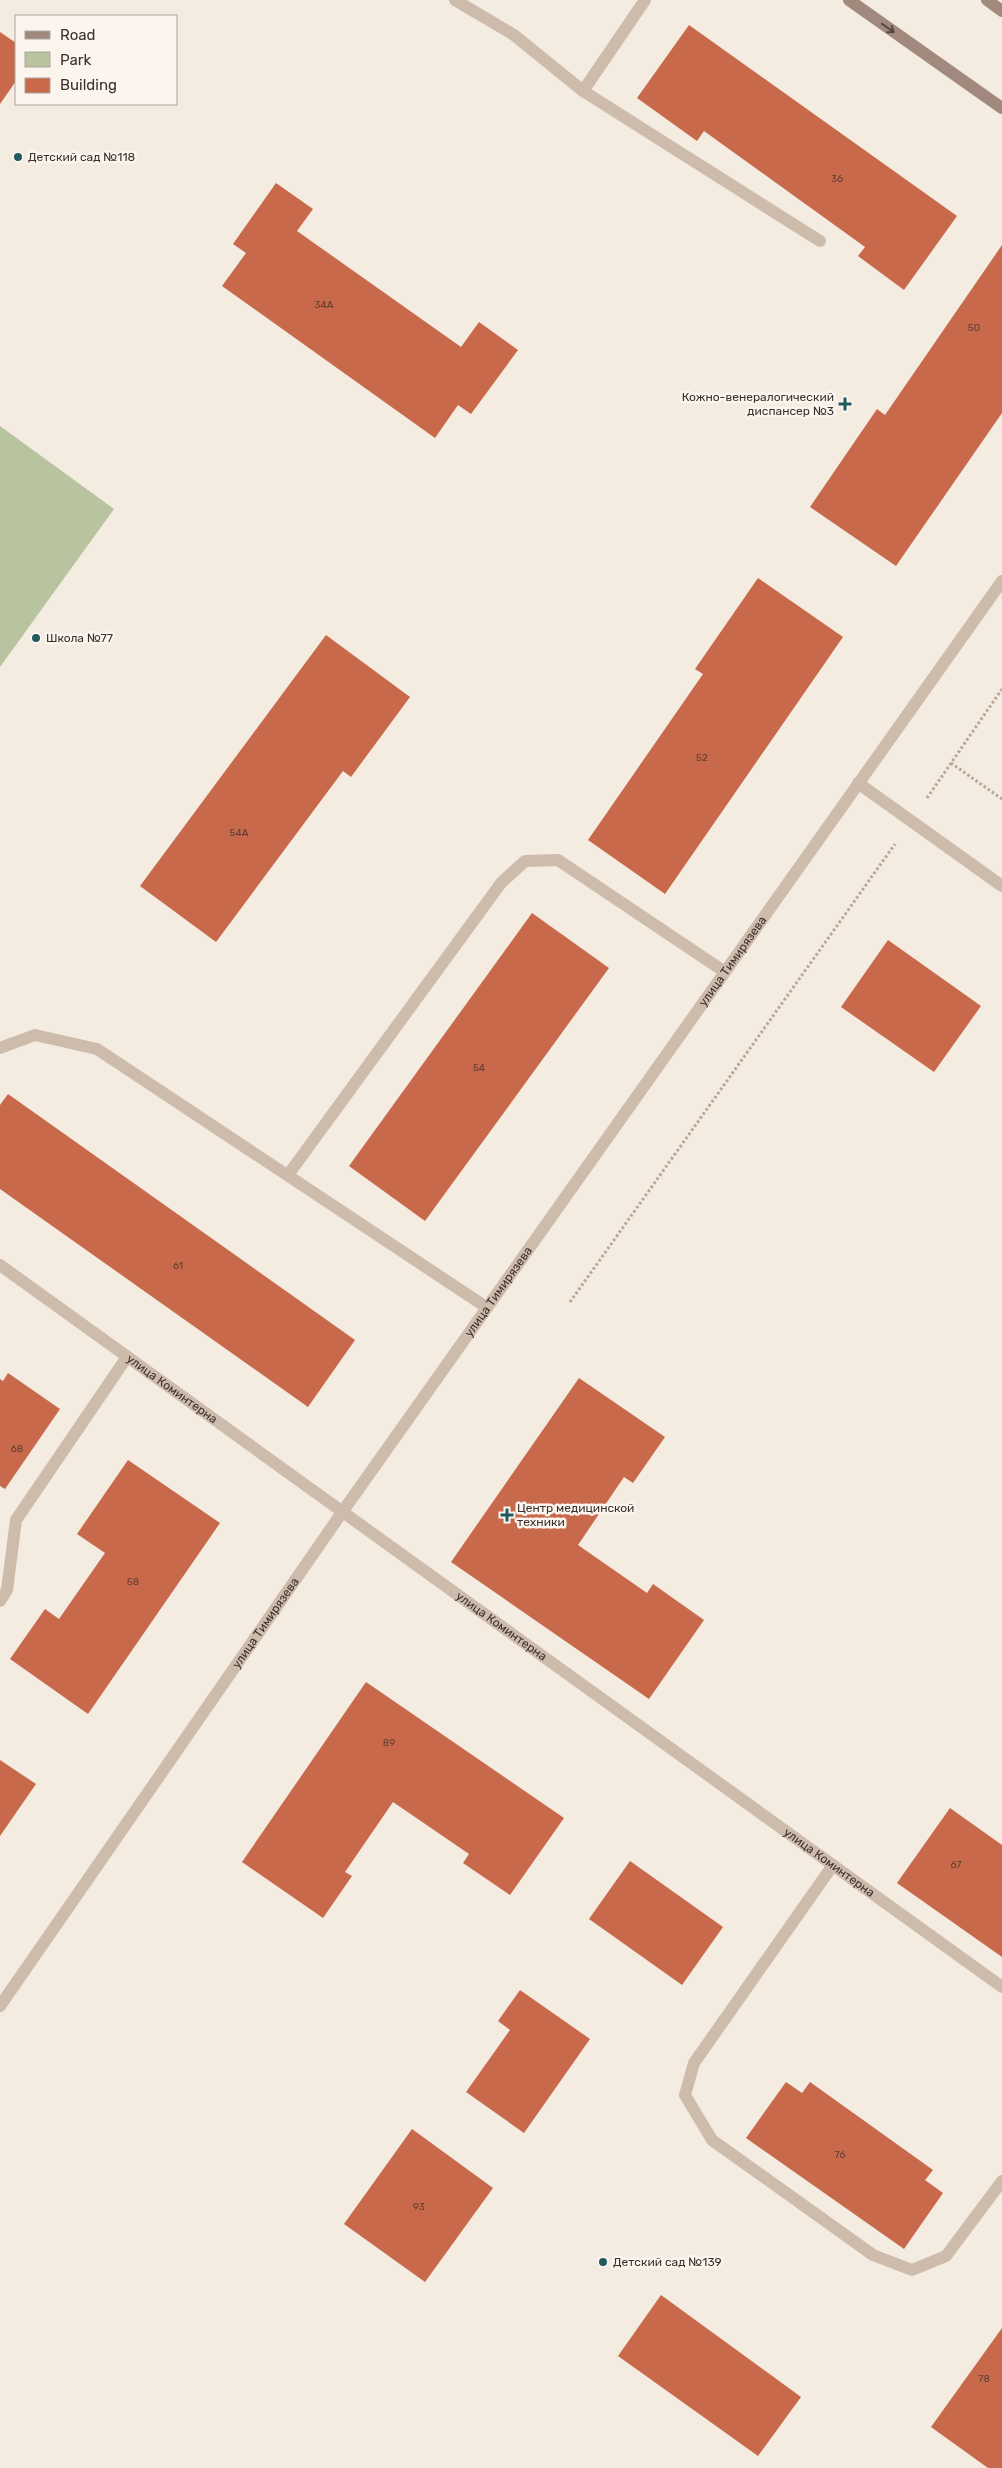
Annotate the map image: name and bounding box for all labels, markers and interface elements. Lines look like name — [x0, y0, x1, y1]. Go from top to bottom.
legend — [15, 15, 178, 105]
one-way arrow — [881, 23, 895, 33]
text: Road — [60, 26, 96, 44]
text: Park — [60, 51, 91, 69]
text: Building — [60, 76, 117, 94]
place label: Детский сад №118 — [28, 150, 135, 164]
marker: Детский сад №118 — [12, 151, 24, 163]
house number: 36 — [831, 173, 843, 185]
house number: 34А — [315, 299, 334, 311]
house number: 50 — [968, 322, 980, 334]
place label: Кожно-венералогический диспансер №3 — [682, 390, 834, 418]
marker: Кожно-венералогический диспансер №3 — [838, 397, 852, 411]
place label: Школа №77 — [46, 631, 113, 645]
marker: Школа №77 — [30, 632, 42, 644]
house number: 52 — [696, 752, 708, 764]
house number: 54А — [230, 827, 249, 839]
street label: улица Тимирязева — [696, 913, 769, 1009]
house number: 54 — [473, 1062, 485, 1074]
street label: улица Тимирязева — [462, 1244, 535, 1339]
house number: 61 — [173, 1260, 183, 1272]
street label: улица Коминтерна — [124, 1352, 220, 1426]
house number: 68 — [11, 1443, 23, 1455]
place label: Центр медицинской техники — [517, 1501, 634, 1529]
marker: Центр медицинской техники — [501, 1509, 513, 1521]
street label: улица Тимирязева — [229, 1575, 302, 1671]
house number: 58 — [127, 1576, 139, 1588]
street label: улица Коминтерна — [453, 1589, 550, 1664]
house number: 89 — [383, 1737, 395, 1749]
street label: улица Коминтерна — [781, 1825, 877, 1900]
house number: 67 — [951, 1859, 961, 1871]
house number: 76 — [835, 2149, 845, 2161]
house number: 93 — [413, 2201, 425, 2213]
place label: Детский сад №139 — [613, 2255, 722, 2269]
marker: Детский сад №139 — [597, 2256, 609, 2268]
house number: 78 — [978, 2373, 990, 2385]

